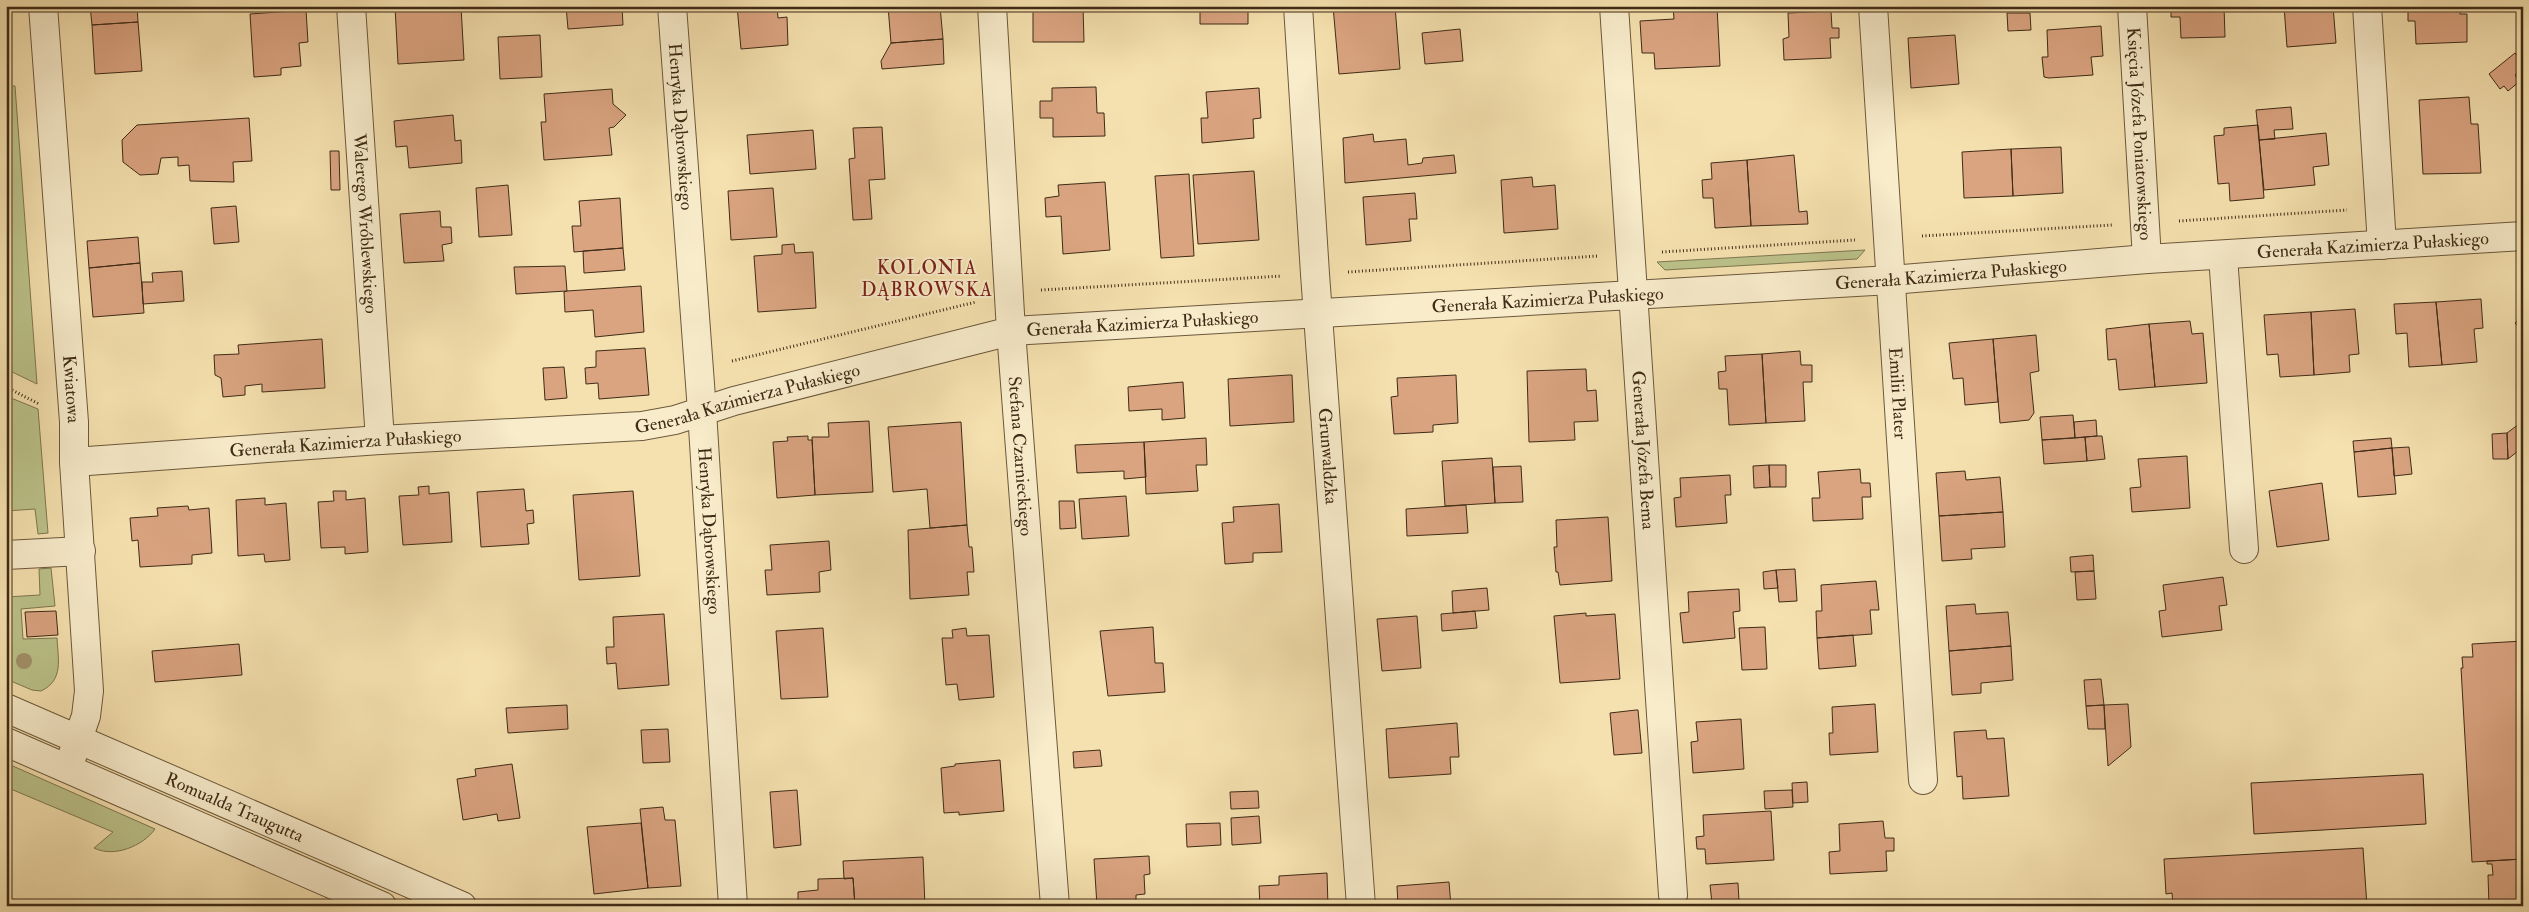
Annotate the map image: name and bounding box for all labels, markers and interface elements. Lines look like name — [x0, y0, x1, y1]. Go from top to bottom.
street label: Księcia Józefa Poniatowskiego — [2122, 27, 2157, 241]
street label: Henryka Dąbrowskiego — [663, 42, 699, 211]
street label: Walerego Wróblewskiego — [348, 132, 383, 315]
street label: Generała Kazimierza Pułaskiego — [2256, 227, 2490, 264]
street label: Generała Kazimierza Pułaskiego — [1834, 254, 2068, 295]
district label: KOLONIA DĄBROWSKA — [861, 256, 993, 302]
street label: Generała Kazimierza Pułaskiego — [1431, 282, 1665, 318]
street label: Generała Kazimierza Pułaskiego — [1026, 305, 1259, 342]
street label: Emilii Plater — [1884, 346, 1912, 440]
street label: Kwiatowa — [58, 354, 86, 424]
street label: Generała Kazimierza Pułaskiego — [633, 358, 863, 439]
street label: Generała Józefa Bema — [1627, 370, 1660, 531]
street label: Stefana Czarnieckiego — [1003, 375, 1038, 537]
street label: Grunwaldzka — [1313, 407, 1343, 506]
street label: Generała Kazimierza Pułaskiego — [229, 424, 462, 462]
street label: Henryka Dąbrowskiego — [693, 446, 726, 615]
street label: Romualda Traugutta — [162, 767, 308, 848]

